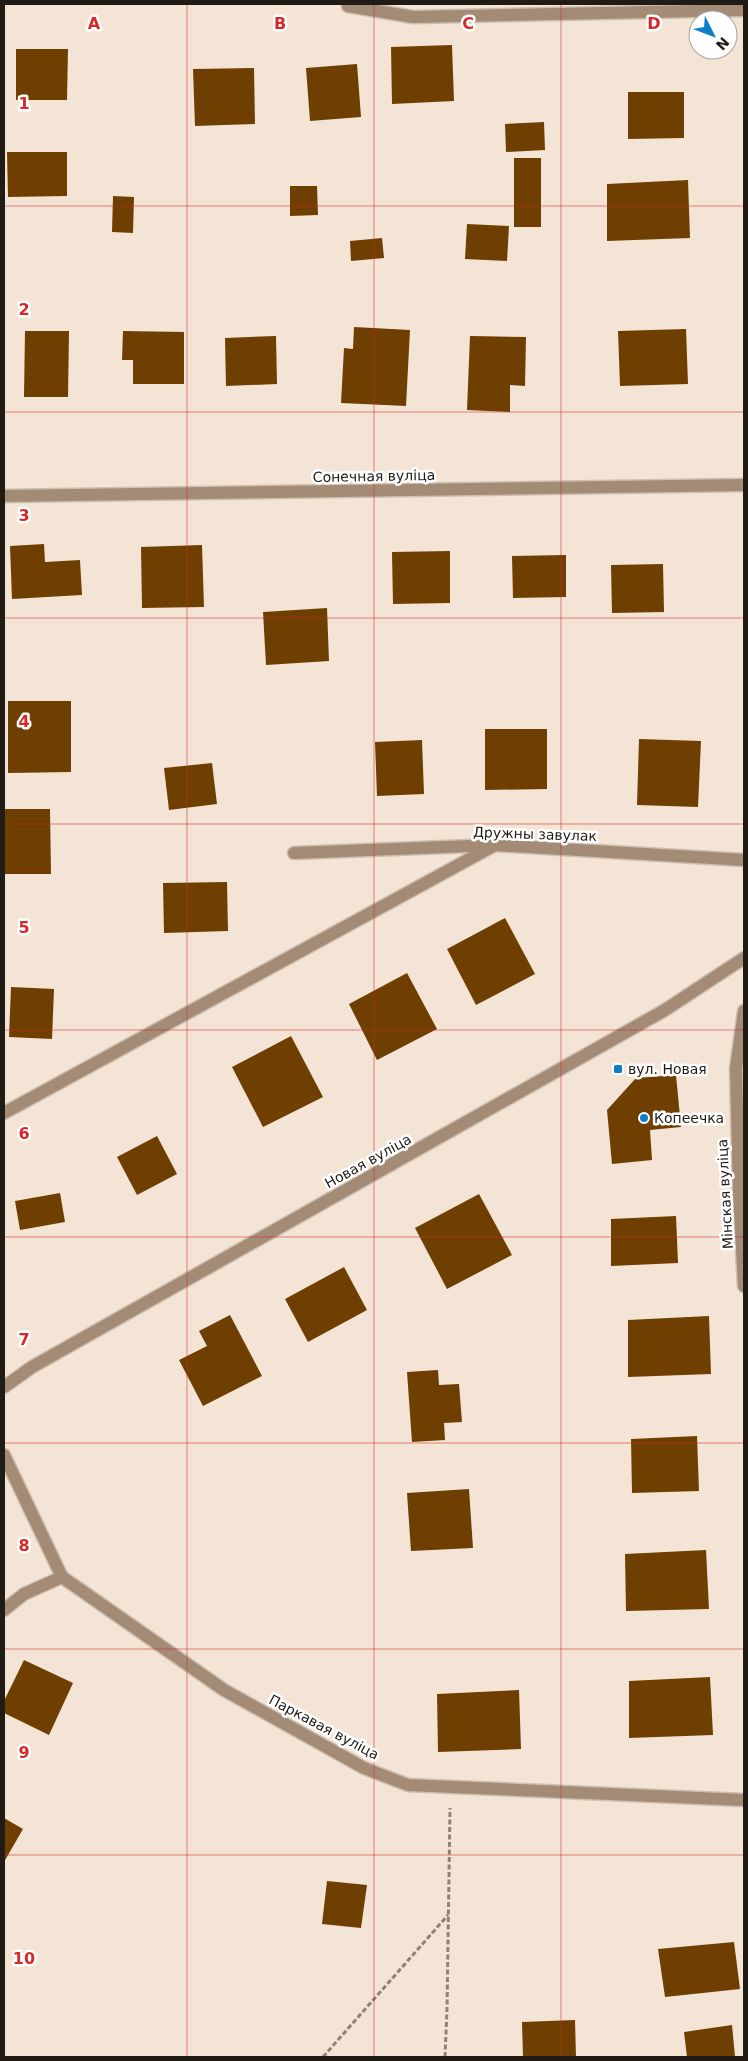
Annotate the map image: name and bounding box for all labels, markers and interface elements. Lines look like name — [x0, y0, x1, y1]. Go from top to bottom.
north arrow — [688, 10, 738, 60]
text: A — [88, 14, 101, 33]
text: B — [274, 14, 286, 33]
text: C — [462, 14, 474, 33]
text: D — [647, 14, 661, 33]
text: N — [713, 34, 733, 53]
text: 1 — [18, 94, 30, 113]
text: 2 — [18, 300, 30, 319]
street label: Сонечная вуліца — [313, 467, 435, 485]
text: 3 — [18, 506, 30, 525]
text: 4 — [18, 712, 30, 731]
street label: Дружны завулак — [473, 824, 597, 844]
text: 5 — [18, 918, 30, 937]
place label: вул. Новая — [628, 1061, 707, 1077]
marker: вул. Новая — [612, 1063, 624, 1075]
place label: Копеечка — [654, 1110, 724, 1126]
marker: Копеечка — [638, 1112, 650, 1124]
text: 6 — [18, 1124, 30, 1143]
street label: Новая вуліца — [322, 1131, 414, 1191]
street label: Мінская вуліца — [714, 1139, 736, 1249]
text: 7 — [18, 1330, 30, 1349]
text: 8 — [18, 1536, 30, 1555]
street label: Паркавая вуліца — [266, 1691, 382, 1763]
text: 9 — [18, 1743, 30, 1762]
text: 10 — [13, 1949, 35, 1968]

